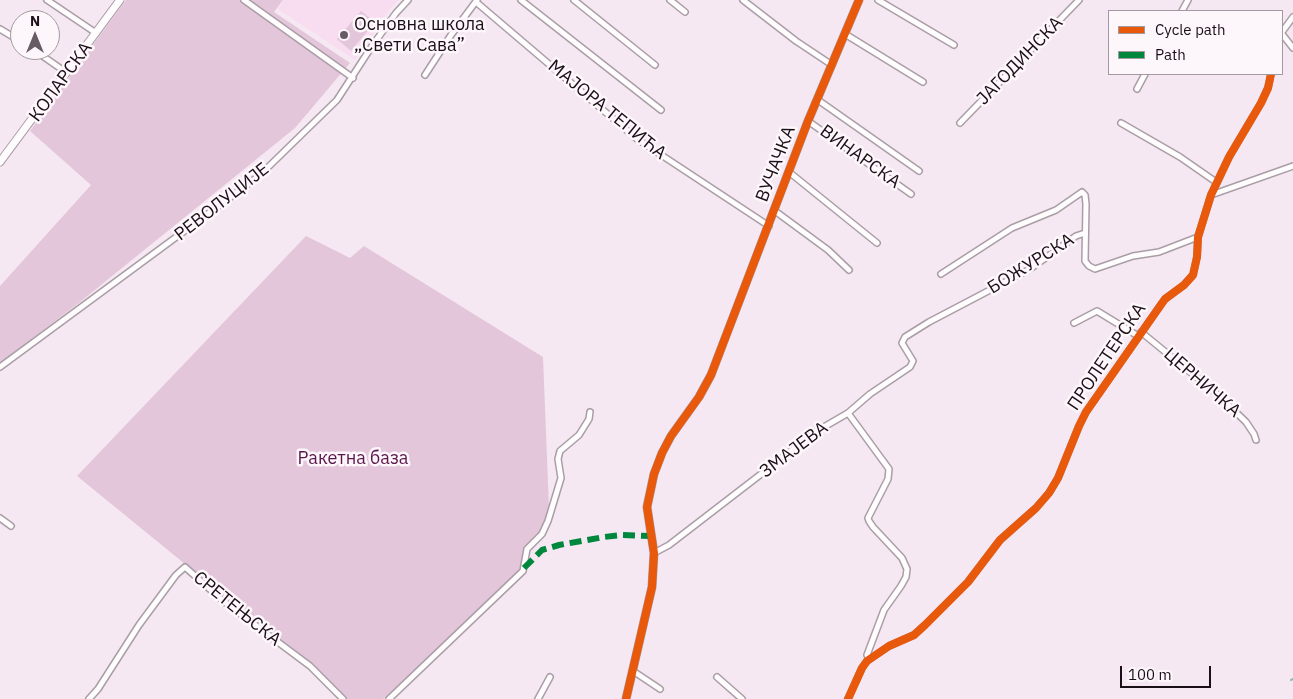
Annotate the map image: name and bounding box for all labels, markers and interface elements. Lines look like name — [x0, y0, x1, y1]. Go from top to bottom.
north arrow — [10, 10, 60, 60]
legend — [1108, 10, 1283, 75]
text: N — [30, 12, 40, 30]
street label: ЈАГОДИНСКА — [972, 12, 1068, 110]
place label: Основна школа „Свети Сава” — [354, 14, 485, 56]
text: Cycle path — [1155, 20, 1226, 39]
marker: Основна школа „Свети Сава” — [338, 29, 350, 41]
street label: КОЛАРСКА — [25, 38, 97, 126]
text: Path — [1155, 45, 1186, 64]
street label: МАЈОРА ТЕПИЋА — [544, 56, 670, 164]
street label: ВИНАРСКА — [816, 121, 904, 193]
street label: ВУЧАЧКА — [752, 123, 800, 205]
street label: РЕВОЛУЦИЈЕ — [170, 158, 274, 246]
street label: БОЖУРСКА — [984, 229, 1078, 299]
street label: ПРОЛЕТЕРСКА — [1063, 299, 1151, 415]
street label: ЦЕРНИЧКА — [1159, 344, 1245, 422]
street label: ЗМАЈЕВА — [756, 417, 832, 483]
park label: Ракетна база — [298, 448, 408, 470]
street label: СРЕТЕЊСКА — [189, 567, 285, 651]
scale bar — [1123, 656, 1214, 688]
text: 100 m — [1128, 665, 1172, 684]

